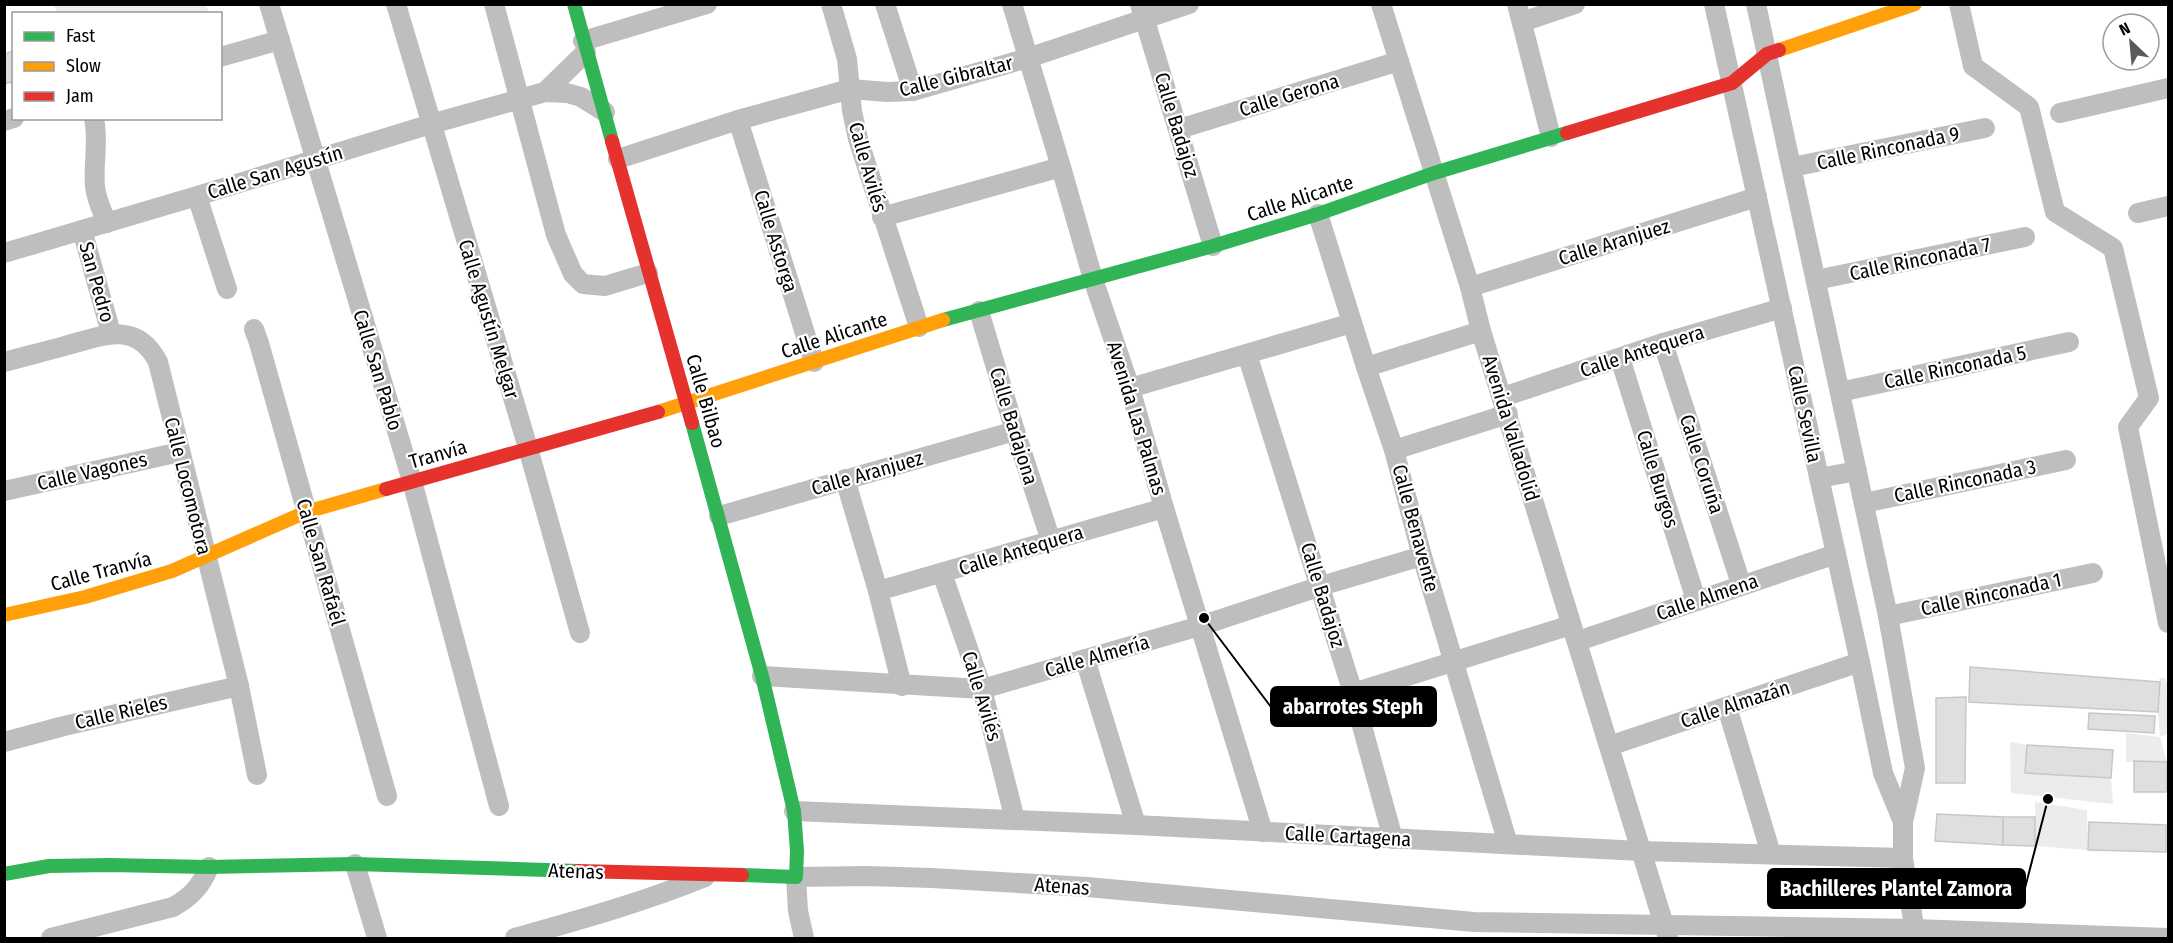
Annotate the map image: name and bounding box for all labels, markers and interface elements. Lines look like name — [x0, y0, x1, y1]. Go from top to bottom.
legend — [12, 12, 222, 120]
north arrow — [2101, 12, 2161, 72]
text: N — [2116, 18, 2133, 40]
text: Fast — [66, 25, 95, 47]
street label: Calle Gibraltar — [897, 50, 1015, 102]
text: Slow — [66, 55, 101, 77]
street label: Calle Gerona — [1236, 68, 1342, 122]
street label: Calle Badajoz — [1150, 69, 1204, 181]
text: Jam — [66, 85, 94, 107]
street label: Calle Avilés — [844, 119, 892, 215]
street label: Calle Rinconada 9 — [1815, 121, 1961, 175]
street label: Calle San Agustín — [204, 140, 346, 204]
street label: Calle Alicante — [1244, 170, 1356, 226]
street label: Calle Astorga — [749, 187, 803, 295]
street label: Calle Aranjuez — [1556, 214, 1673, 270]
street label: Calle Rinconada 7 — [1847, 232, 1993, 286]
street label: Calle Agustín Melgar — [453, 236, 525, 402]
street label: San Pedro — [74, 239, 120, 325]
street label: Calle San Pablo — [348, 307, 408, 433]
street label: Calle Alicante — [778, 307, 890, 363]
street label: Calle Antequera — [1577, 320, 1707, 382]
street label: Avenida Las Palmas — [1102, 338, 1172, 498]
street label: Calle Rinconada 5 — [1882, 340, 2028, 394]
street label: Calle Bilbao — [681, 351, 731, 451]
street label: Avenida Valladolid — [1477, 352, 1545, 504]
street label: Calle Sevilla — [1783, 363, 1827, 465]
street label: Calle Badajona — [985, 364, 1043, 488]
street label: Calle Coruña — [1675, 411, 1729, 517]
street label: Calle Locomotora — [159, 415, 217, 557]
street label: Calle Burgos — [1632, 427, 1684, 531]
street label: Tranvía — [406, 434, 470, 474]
street label: Calle Aranjuez — [808, 446, 926, 500]
street label: Calle Vagones — [35, 447, 149, 495]
street label: Calle Rinconada 3 — [1892, 454, 2038, 508]
street label: Calle Benavente — [1387, 462, 1445, 594]
street label: Calle San Rafaél — [291, 496, 351, 628]
street label: Calle Antequera — [956, 520, 1086, 580]
street label: Calle Badajoz — [1296, 539, 1350, 651]
street label: Calle Tranvía — [48, 546, 154, 596]
street label: Calle Rinconada 1 — [1918, 567, 2064, 621]
street label: Calle Almena — [1653, 568, 1761, 626]
street label: Calle Almería — [1042, 630, 1152, 682]
street label: Calle Avilés — [957, 648, 1007, 744]
street label: Calle Almazán — [1677, 675, 1793, 733]
callout: abarrotes Steph — [1271, 687, 1436, 726]
street label: Calle Rieles — [72, 690, 170, 734]
text: abarrotes Steph — [1283, 694, 1423, 720]
street label: Calle Cartagena — [1284, 821, 1412, 851]
street label: Atenas — [548, 858, 604, 884]
callout: Bachilleres Plantel Zamora — [1768, 869, 2025, 908]
street label: Atenas — [1034, 872, 1090, 900]
text: Bachilleres Plantel Zamora — [1780, 876, 2012, 902]

